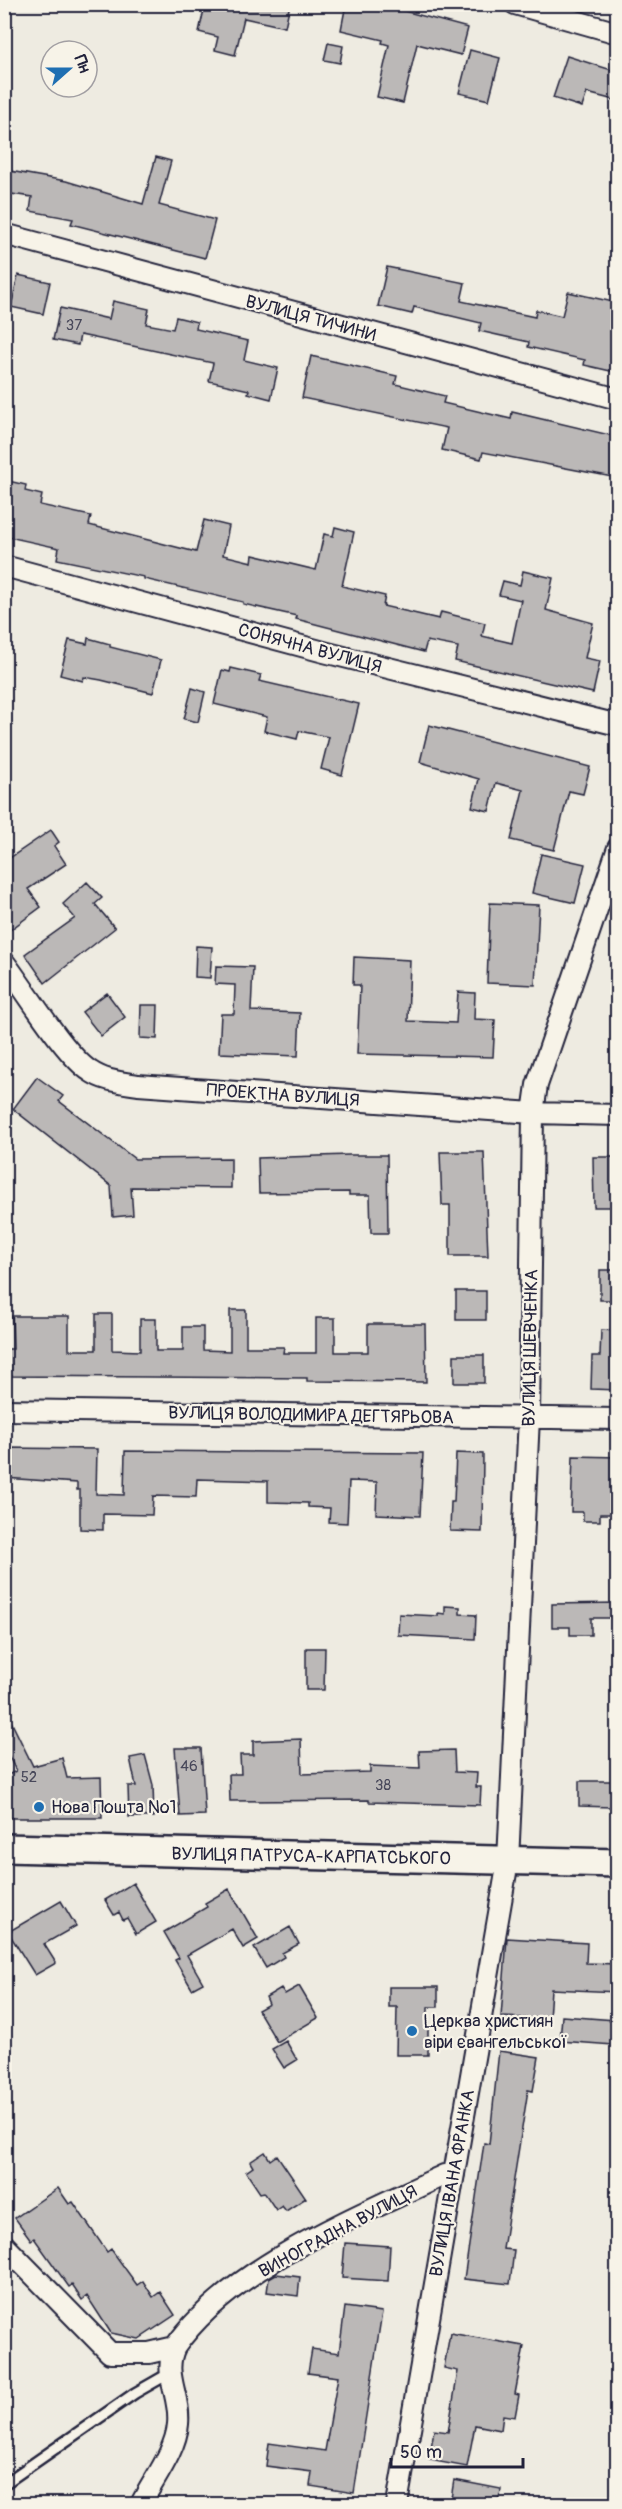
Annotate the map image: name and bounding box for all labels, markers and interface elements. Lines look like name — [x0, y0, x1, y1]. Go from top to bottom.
north arrow — [39, 39, 99, 99]
text: Пн — [70, 52, 95, 76]
street label: ВУЛИЦЯ ТИЧИНИ — [243, 290, 379, 347]
house number: 37 — [66, 316, 82, 335]
street label: СОНЯЧНА ВУЛИЦЯ — [235, 618, 384, 679]
street label: ПРОЕКТНА ВУЛИЦЯ — [206, 1079, 360, 1112]
street label: ВУЛИЦЯ ШЕВЧЕНКА — [518, 1269, 543, 1427]
street label: ВУЛИЦЯ ВОЛОДИМИРА ДЕГТЯРЬОВА — [168, 1402, 454, 1429]
house number: 46 — [180, 1757, 198, 1776]
house number: 52 — [21, 1768, 37, 1787]
house number: 38 — [375, 1776, 391, 1795]
place label: Нова Пошта №1 — [51, 1796, 177, 1819]
marker: Нова Пошта №1 — [32, 1800, 46, 1814]
street label: ВУЛИЦЯ ПАТРУСА-КАРПАТСЬКОГО — [171, 1843, 451, 1870]
place label: Церква християн віри євангельської — [424, 2010, 568, 2054]
marker: Церква християн віри євангельської — [405, 2024, 419, 2038]
street label: ВУЛИЦЯ ІВАНА ФРАНКА — [425, 2087, 480, 2279]
street label: ВИНОГРАДНА ВУЛИЦЯ — [255, 2180, 422, 2283]
scale bar — [391, 2431, 523, 2469]
text: 50 m — [400, 2441, 442, 2464]

